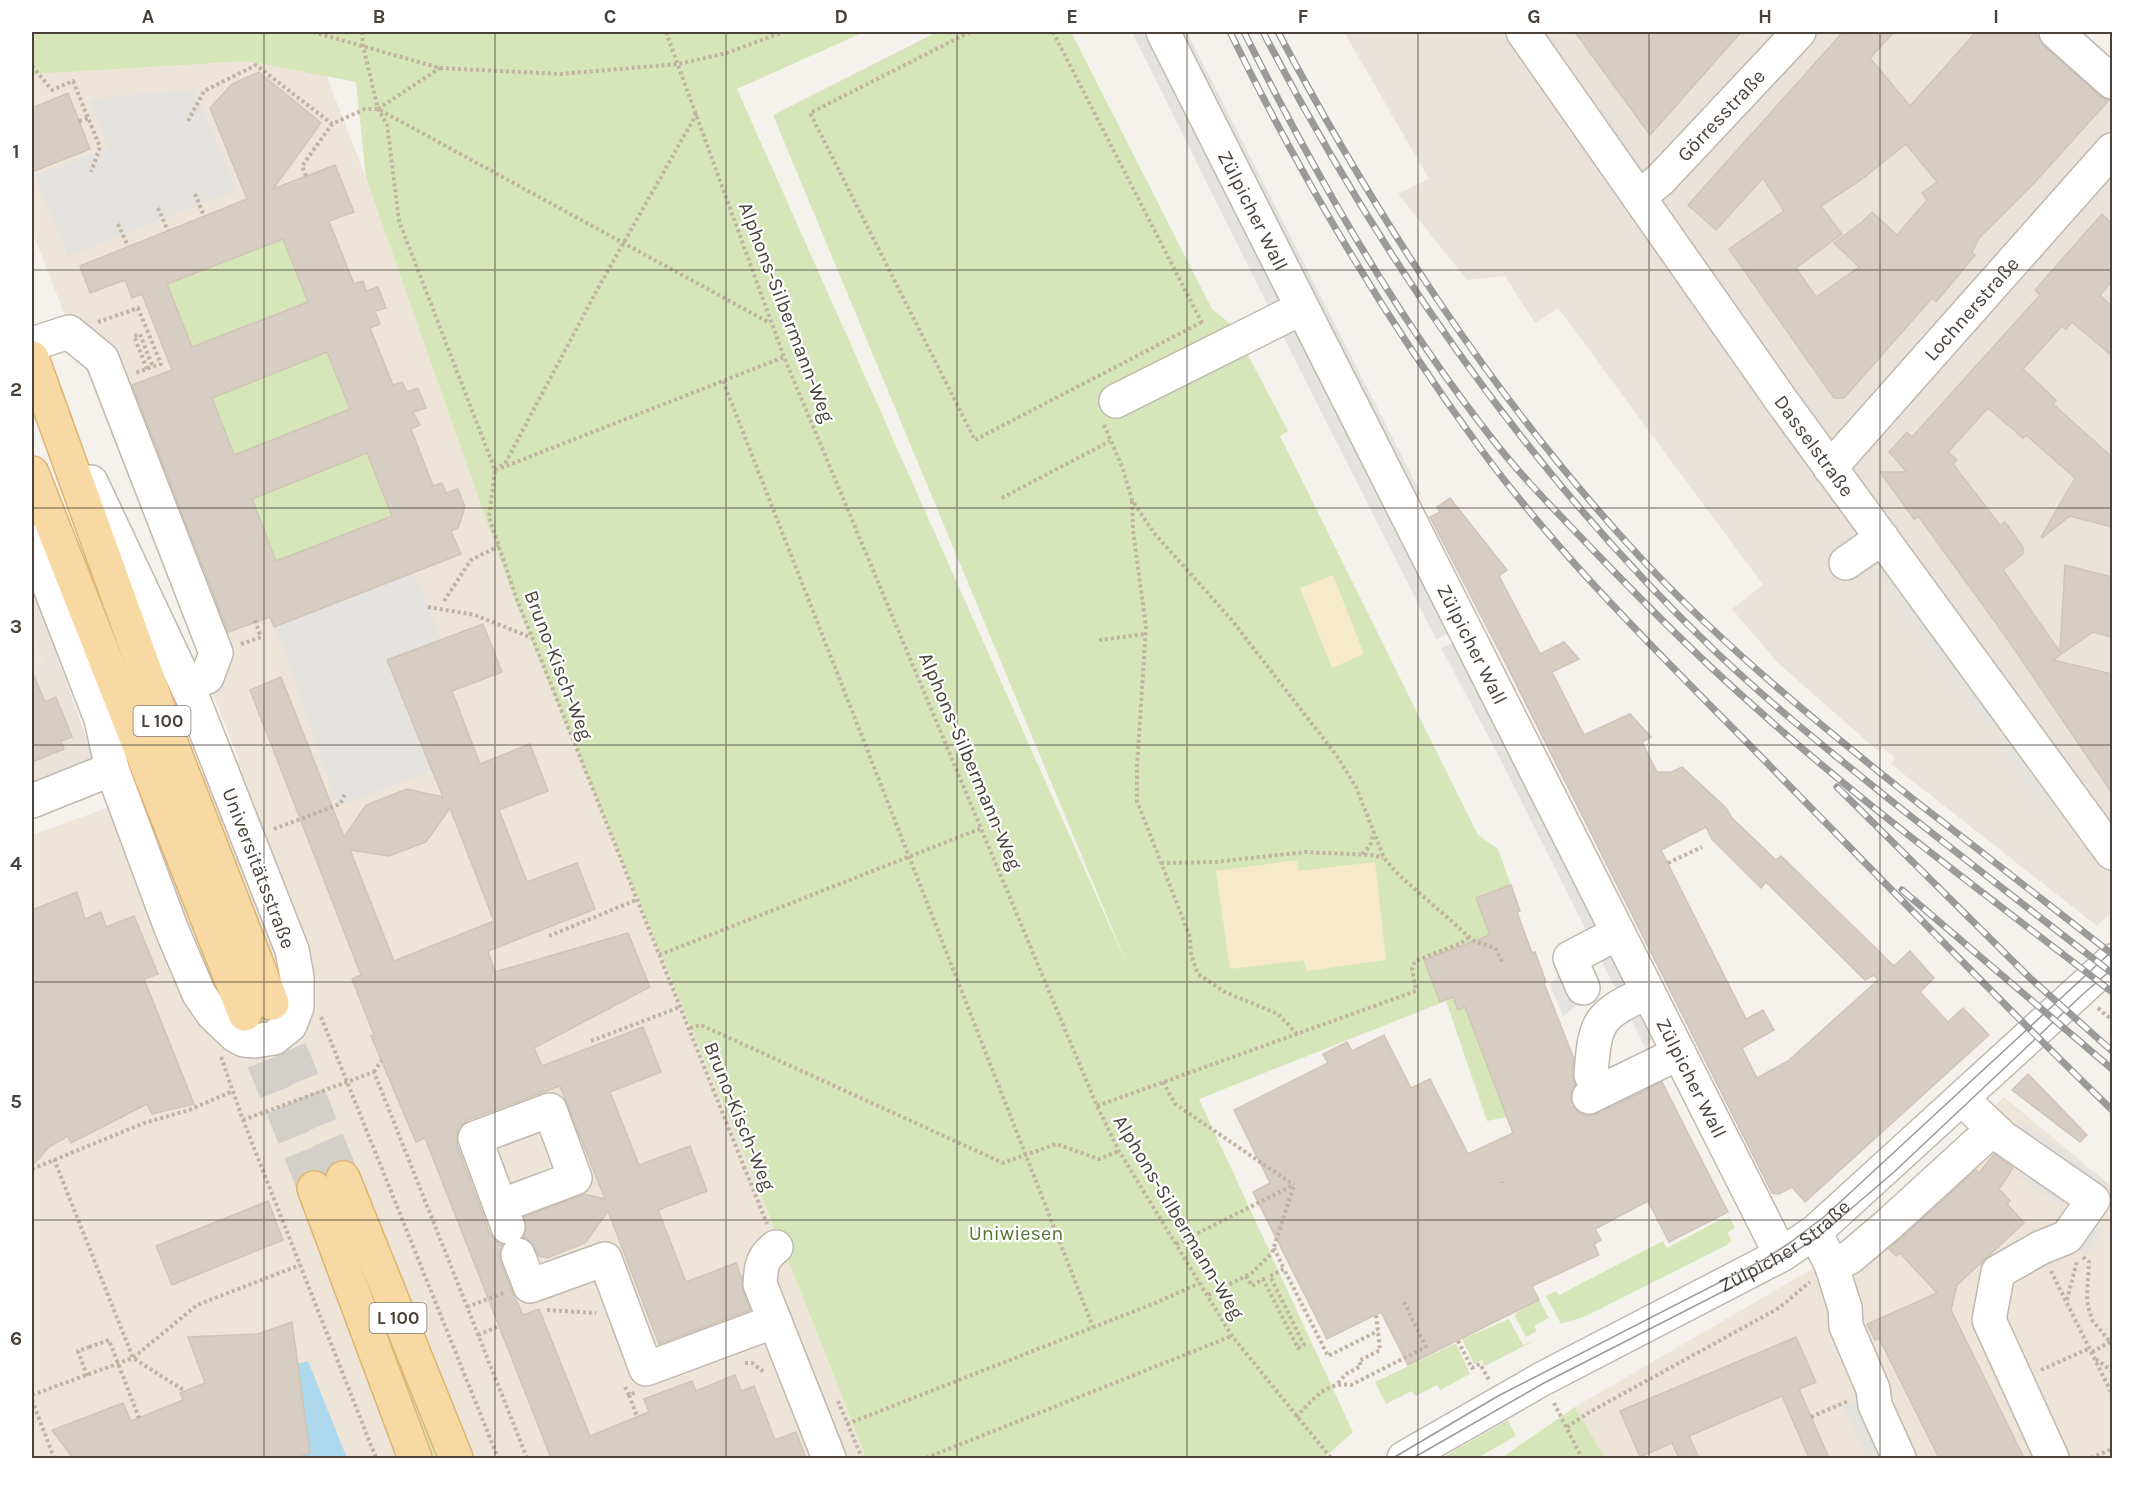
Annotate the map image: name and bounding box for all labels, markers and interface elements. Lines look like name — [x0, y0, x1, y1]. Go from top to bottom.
text: A — [142, 5, 155, 28]
text: B — [373, 5, 385, 28]
text: C — [604, 5, 616, 28]
text: D — [834, 5, 848, 28]
text: E — [1066, 5, 1078, 28]
text: F — [1298, 5, 1309, 28]
text: G — [1527, 5, 1541, 28]
text: H — [1758, 5, 1772, 28]
text: I — [1993, 5, 1999, 28]
street label: Görresstraße — [1673, 65, 1770, 166]
text: 1 — [12, 140, 20, 163]
street label: Zülpicher Wall — [1213, 147, 1293, 275]
street label: Alphons-Silbermann-Weg — [734, 199, 839, 426]
street label: Lochnerstraße — [1920, 252, 2024, 366]
text: 2 — [10, 378, 22, 401]
street label: Dasselstraße — [1769, 391, 1859, 501]
street label: Zülpicher Wall — [1432, 581, 1512, 708]
street label: Bruno-Kisch-Weg — [519, 587, 598, 743]
text: 3 — [10, 615, 22, 638]
street label: Alphons-Silbermann-Weg — [914, 649, 1027, 873]
road number: L 100 — [134, 706, 190, 736]
street label: Universitätsstraße — [217, 784, 300, 952]
text: 4 — [10, 852, 22, 875]
street label: Zülpicher Wall — [1651, 1014, 1731, 1142]
street label: Bruno-Kisch-Weg — [699, 1038, 780, 1194]
text: 5 — [10, 1090, 22, 1113]
street label: Alphons-Silbermann-Weg — [1108, 1111, 1249, 1323]
street label: Zülpicher Straße — [1715, 1195, 1855, 1297]
park label: Uniwiesen — [969, 1222, 1063, 1245]
road number: L 100 — [370, 1303, 426, 1333]
text: 6 — [10, 1327, 22, 1350]

